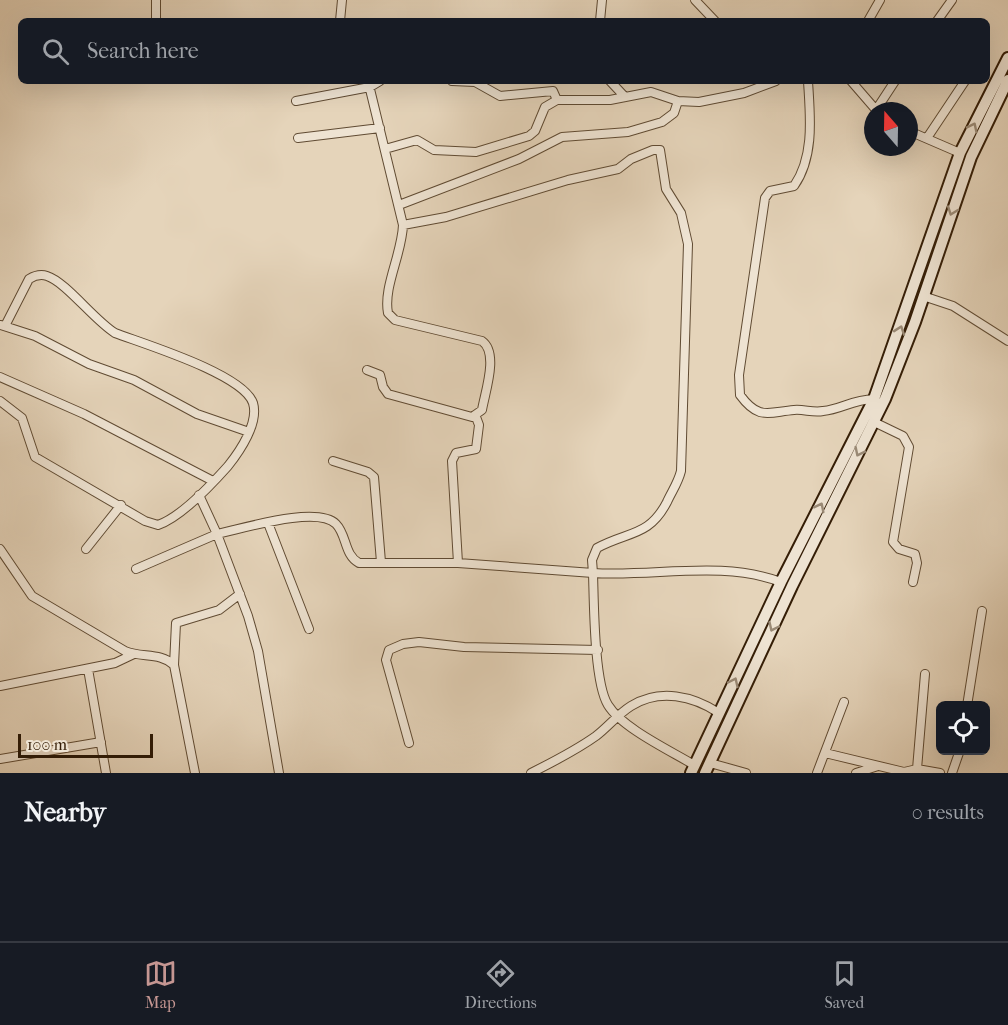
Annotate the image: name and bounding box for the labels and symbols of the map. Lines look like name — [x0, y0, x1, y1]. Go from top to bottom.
north arrow — [864, 102, 918, 156]
one-way arrow — [966, 122, 978, 133]
one-way arrow — [946, 205, 959, 216]
one-way arrow — [892, 325, 905, 336]
one-way arrow — [855, 445, 866, 456]
one-way arrow — [813, 503, 824, 514]
one-way arrow — [769, 620, 781, 631]
one-way arrow — [726, 678, 738, 689]
scale bar — [18, 731, 153, 758]

